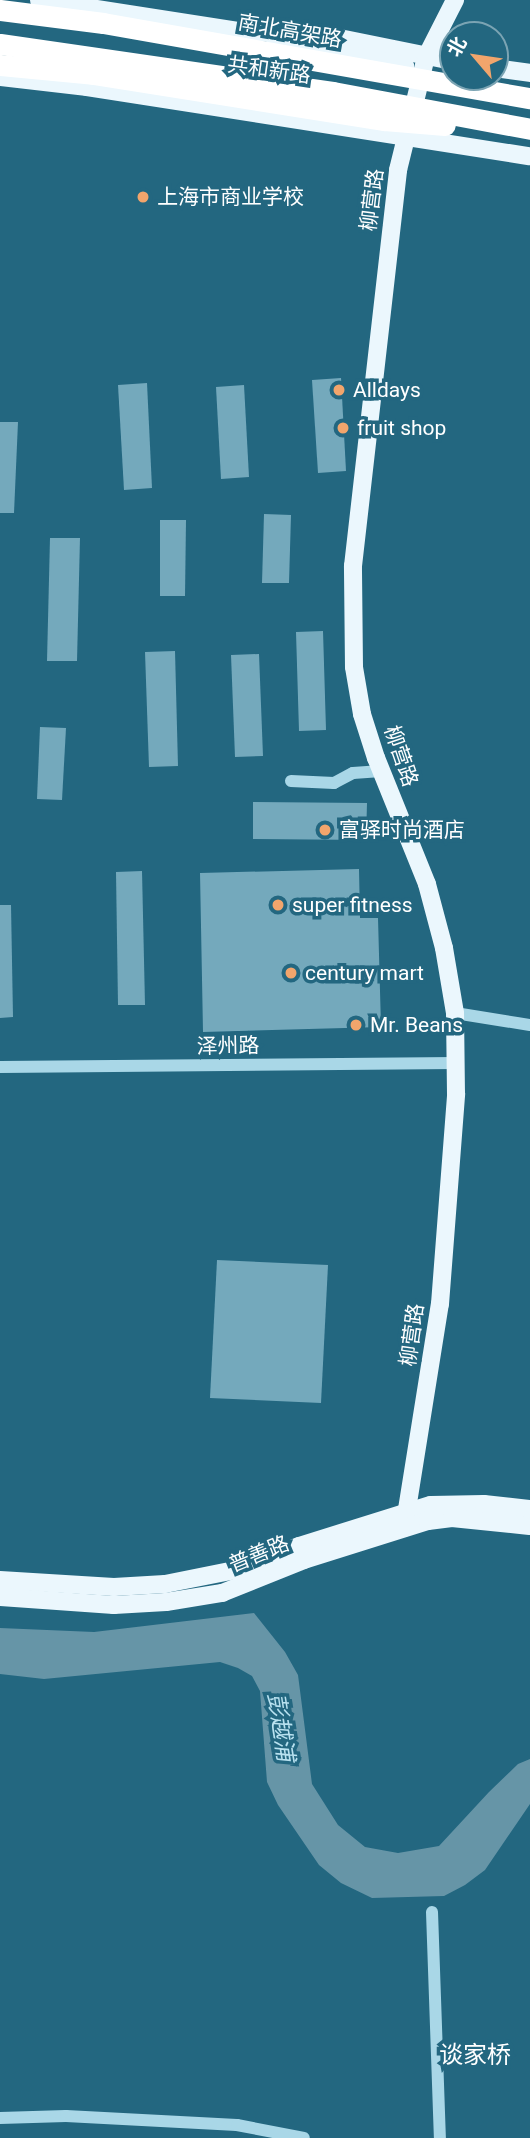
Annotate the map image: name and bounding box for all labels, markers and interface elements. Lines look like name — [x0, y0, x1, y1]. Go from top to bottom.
street label: 南北高架路 — [236, 9, 344, 53]
north arrow — [439, 21, 509, 91]
text: 北 — [442, 33, 472, 60]
street label: 共和新路 — [226, 52, 312, 88]
street label: 柳营路 — [356, 167, 388, 233]
place label: 上海市商业学校 — [157, 184, 304, 210]
marker: 上海市商业学校 — [135, 189, 151, 205]
place label: Alldays — [353, 377, 421, 403]
marker: Alldays — [331, 382, 347, 398]
place label: fruit shop — [357, 415, 446, 441]
marker: fruit shop — [335, 420, 351, 436]
street label: 柳营路 — [379, 722, 423, 790]
place label: 富驿时尚酒店 — [339, 817, 465, 843]
marker: 富驿时尚酒店 — [317, 822, 333, 838]
place label: super fitness — [292, 892, 413, 918]
marker: super fitness — [270, 897, 286, 913]
place label: century mart — [305, 960, 424, 986]
marker: century mart — [283, 965, 299, 981]
place label: Mr. Beans — [370, 1012, 463, 1038]
marker: Mr. Beans — [348, 1017, 364, 1033]
street label: 泽州路 — [196, 1033, 260, 1059]
street label: 柳营路 — [395, 1302, 429, 1368]
street label: 普善路 — [225, 1531, 293, 1577]
water label: 彭越浦 — [261, 1691, 299, 1763]
district label: 谈家桥 — [439, 2042, 511, 2070]

